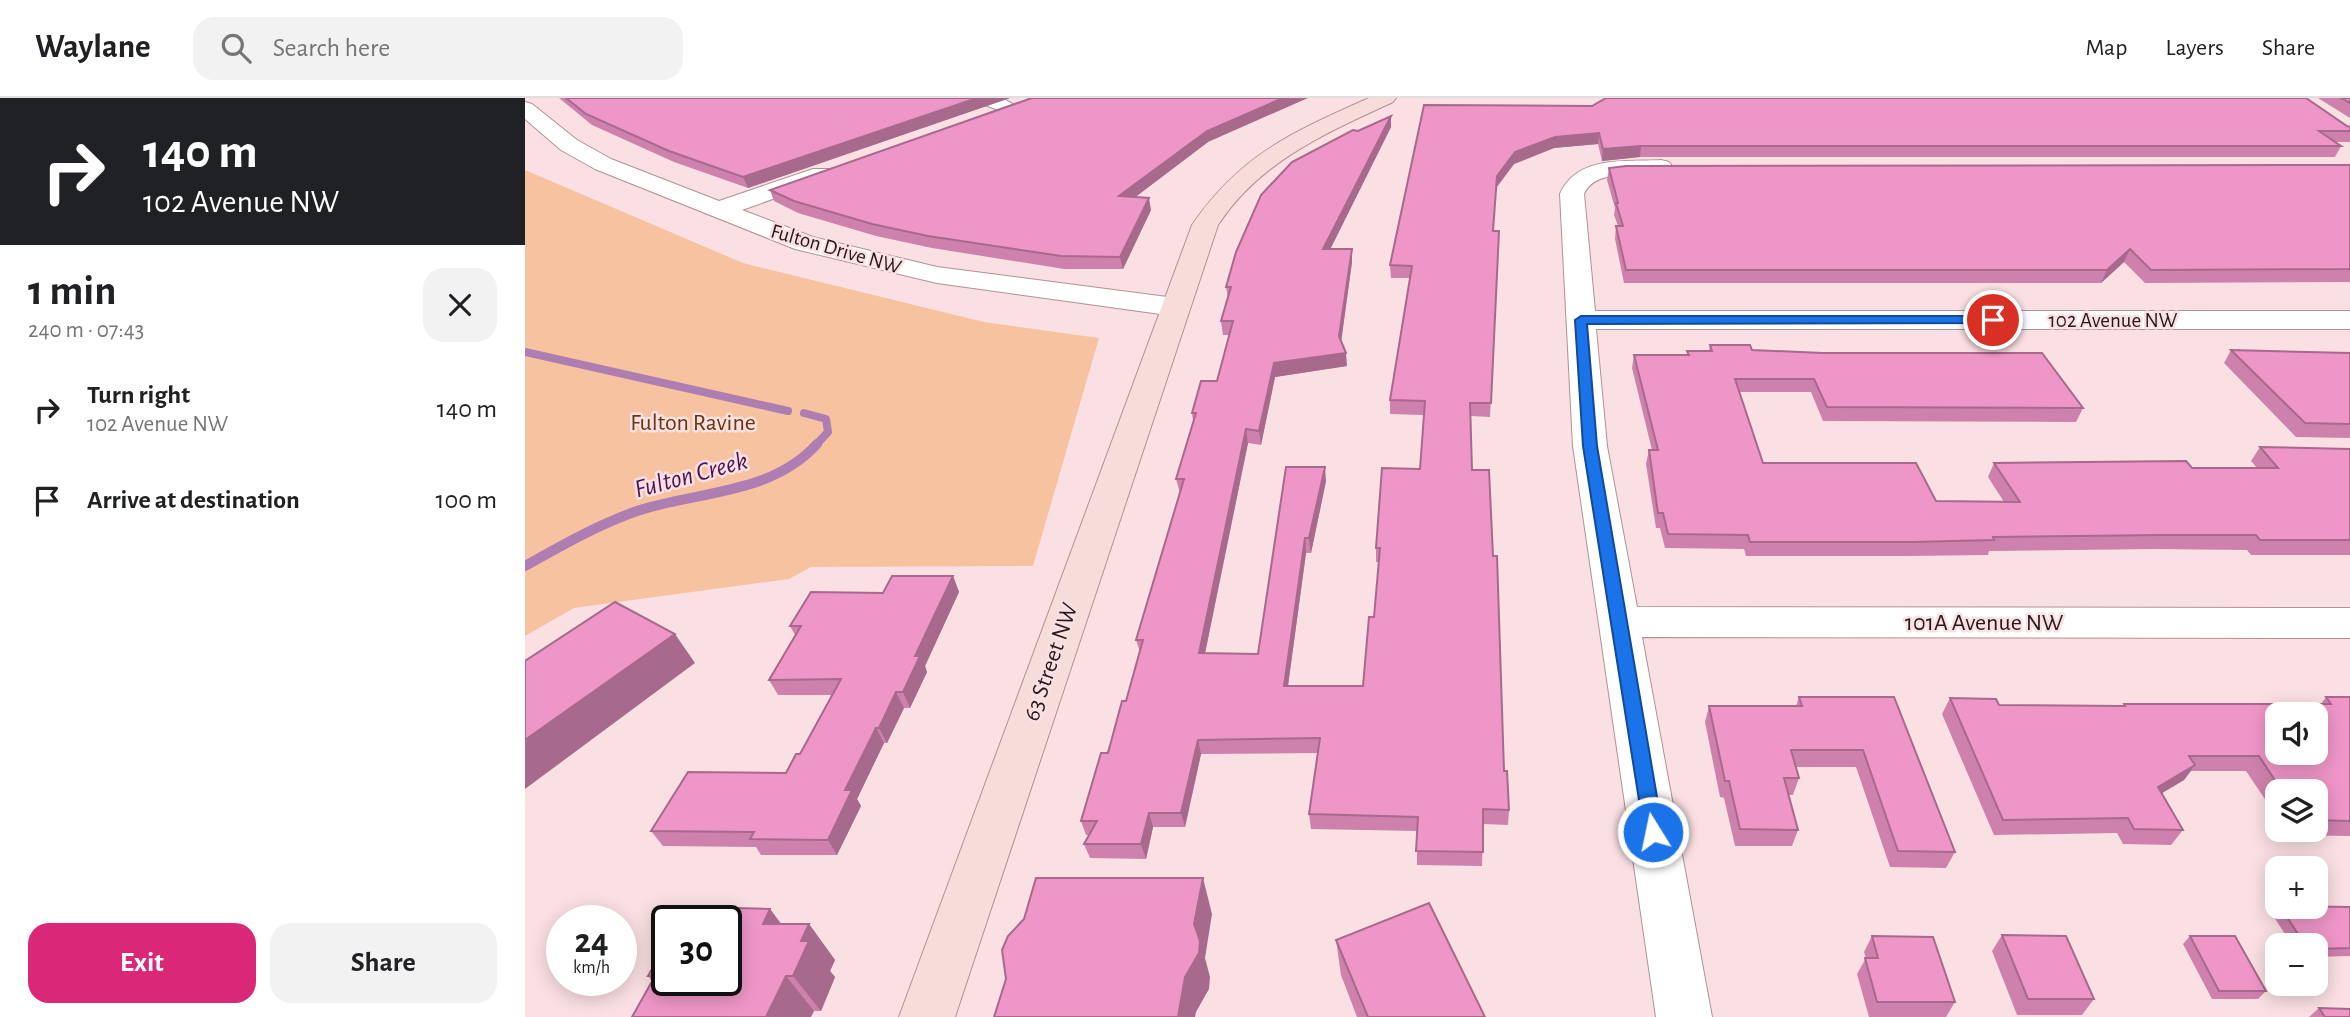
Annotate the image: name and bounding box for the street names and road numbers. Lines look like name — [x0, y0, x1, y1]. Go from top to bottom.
street label: Fulton Drive NW — [768, 220, 904, 278]
street label: 102 Avenue NW — [2049, 310, 2178, 331]
street label: 63 Street NW — [1020, 599, 1083, 724]
street label: 101A Avenue NW — [1905, 611, 2064, 635]

